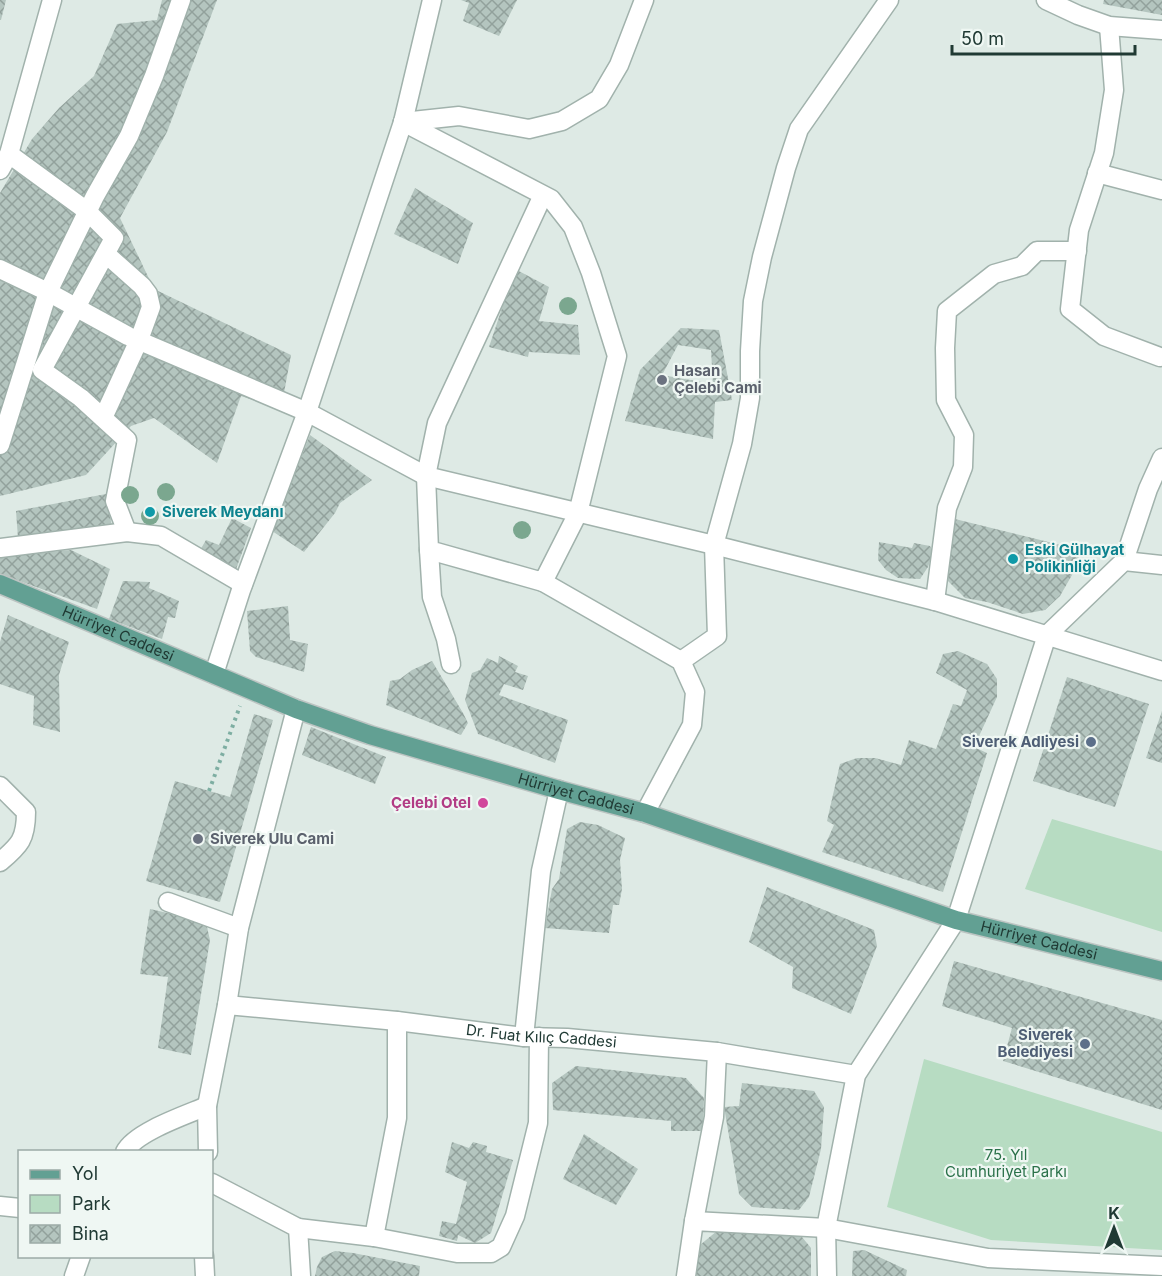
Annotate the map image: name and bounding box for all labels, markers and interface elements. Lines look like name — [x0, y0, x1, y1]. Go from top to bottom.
scale bar — [952, 18, 1135, 56]
text: 50 m — [961, 28, 1004, 49]
place label: Hasan Çelebi Cami — [674, 361, 762, 397]
marker: Hasan Çelebi Cami — [655, 373, 669, 387]
place label: Siverek Meydanı — [162, 502, 283, 521]
marker: Siverek Meydanı — [143, 505, 157, 519]
place label: Eski Gülhayat Polikinliği — [1025, 540, 1125, 576]
marker: Eski Gülhayat Polikinliği — [1006, 552, 1020, 566]
street label: Hürriyet Caddesi — [59, 601, 177, 665]
place label: Siverek Adliyesi — [962, 732, 1079, 751]
marker: Siverek Adliyesi — [1084, 735, 1098, 749]
street label: Hürriyet Caddesi — [516, 769, 636, 819]
place label: Çelebi Otel — [391, 793, 471, 812]
marker: Çelebi Otel — [476, 796, 490, 810]
place label: Siverek Ulu Cami — [210, 829, 334, 848]
marker: Siverek Ulu Cami — [191, 832, 205, 846]
street label: Hürriyet Caddesi — [979, 916, 1099, 964]
street label: Dr. Fuat Kılıç Caddesi — [465, 1020, 617, 1052]
place label: Siverek Belediyesi — [997, 1025, 1073, 1061]
marker: Siverek Belediyesi — [1078, 1037, 1092, 1051]
park label: 75. Yıl Cumhuriyet Parkı — [945, 1145, 1067, 1181]
legend — [18, 1150, 213, 1258]
text: Yol — [72, 1163, 98, 1184]
text: Park — [72, 1193, 111, 1214]
north arrow — [1084, 1198, 1144, 1258]
text: K — [1108, 1203, 1120, 1223]
text: Bina — [72, 1223, 109, 1244]

